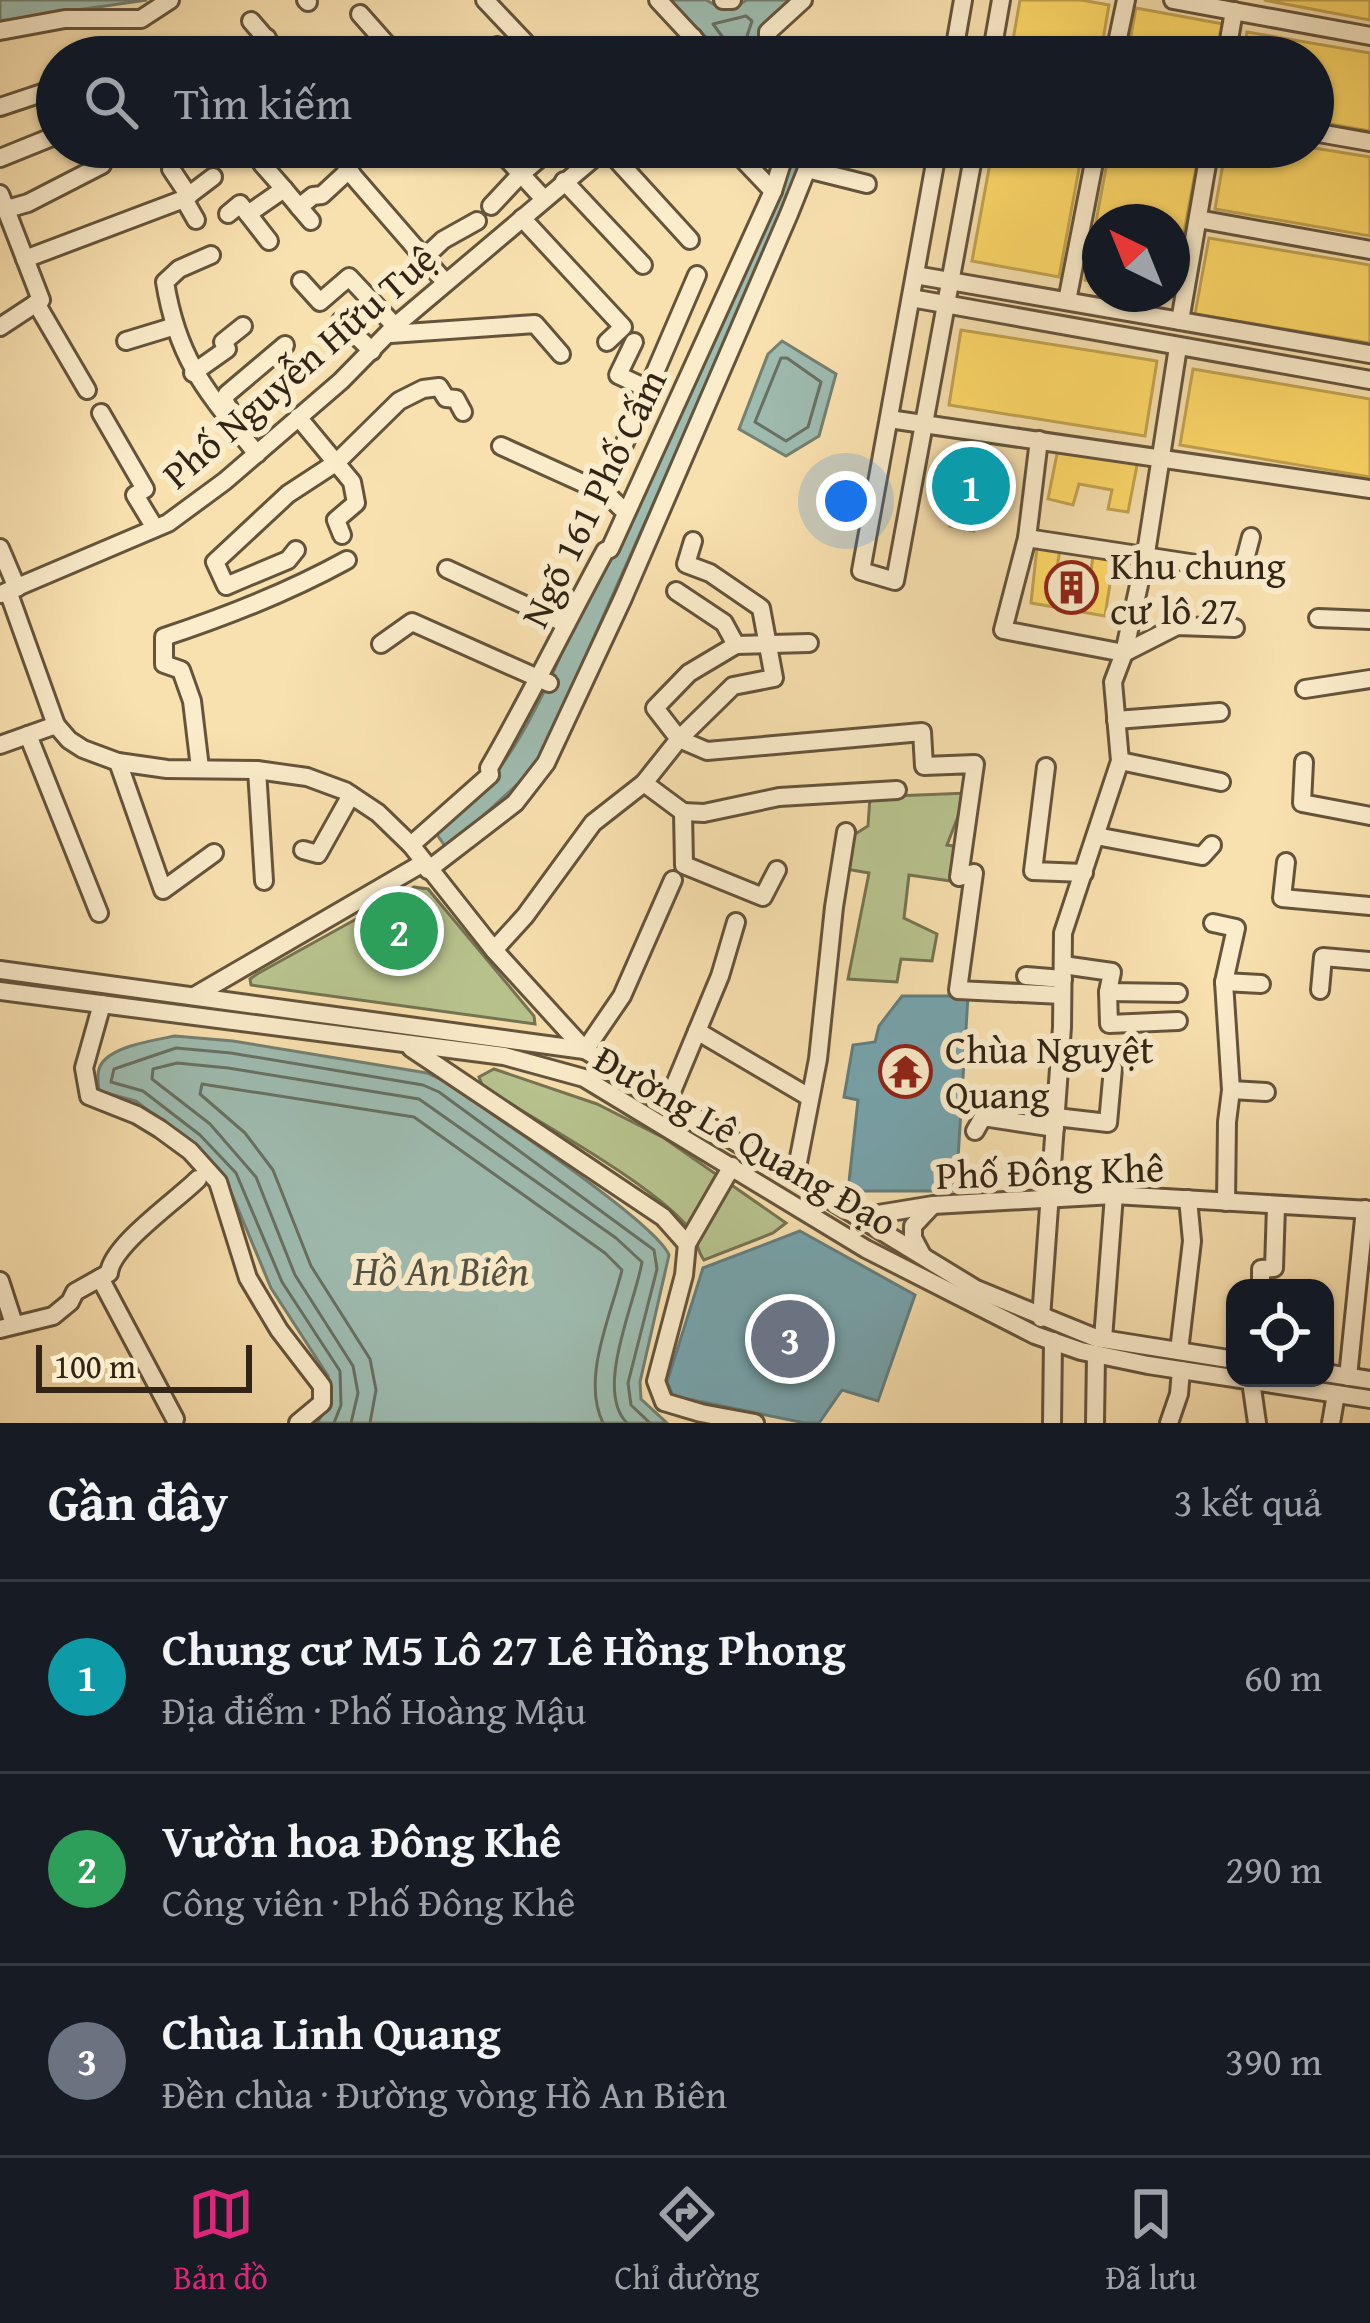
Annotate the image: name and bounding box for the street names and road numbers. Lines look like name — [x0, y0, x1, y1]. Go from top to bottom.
street label: Phố Nguyễn Hữu Tuệ — [149, 230, 448, 501]
street label: Ngõ 161 Phố Cấm — [505, 359, 680, 637]
street label: Đường Lê Quang Đạo — [584, 1030, 908, 1249]
street label: Phố Đông Khê — [935, 1138, 1165, 1203]

